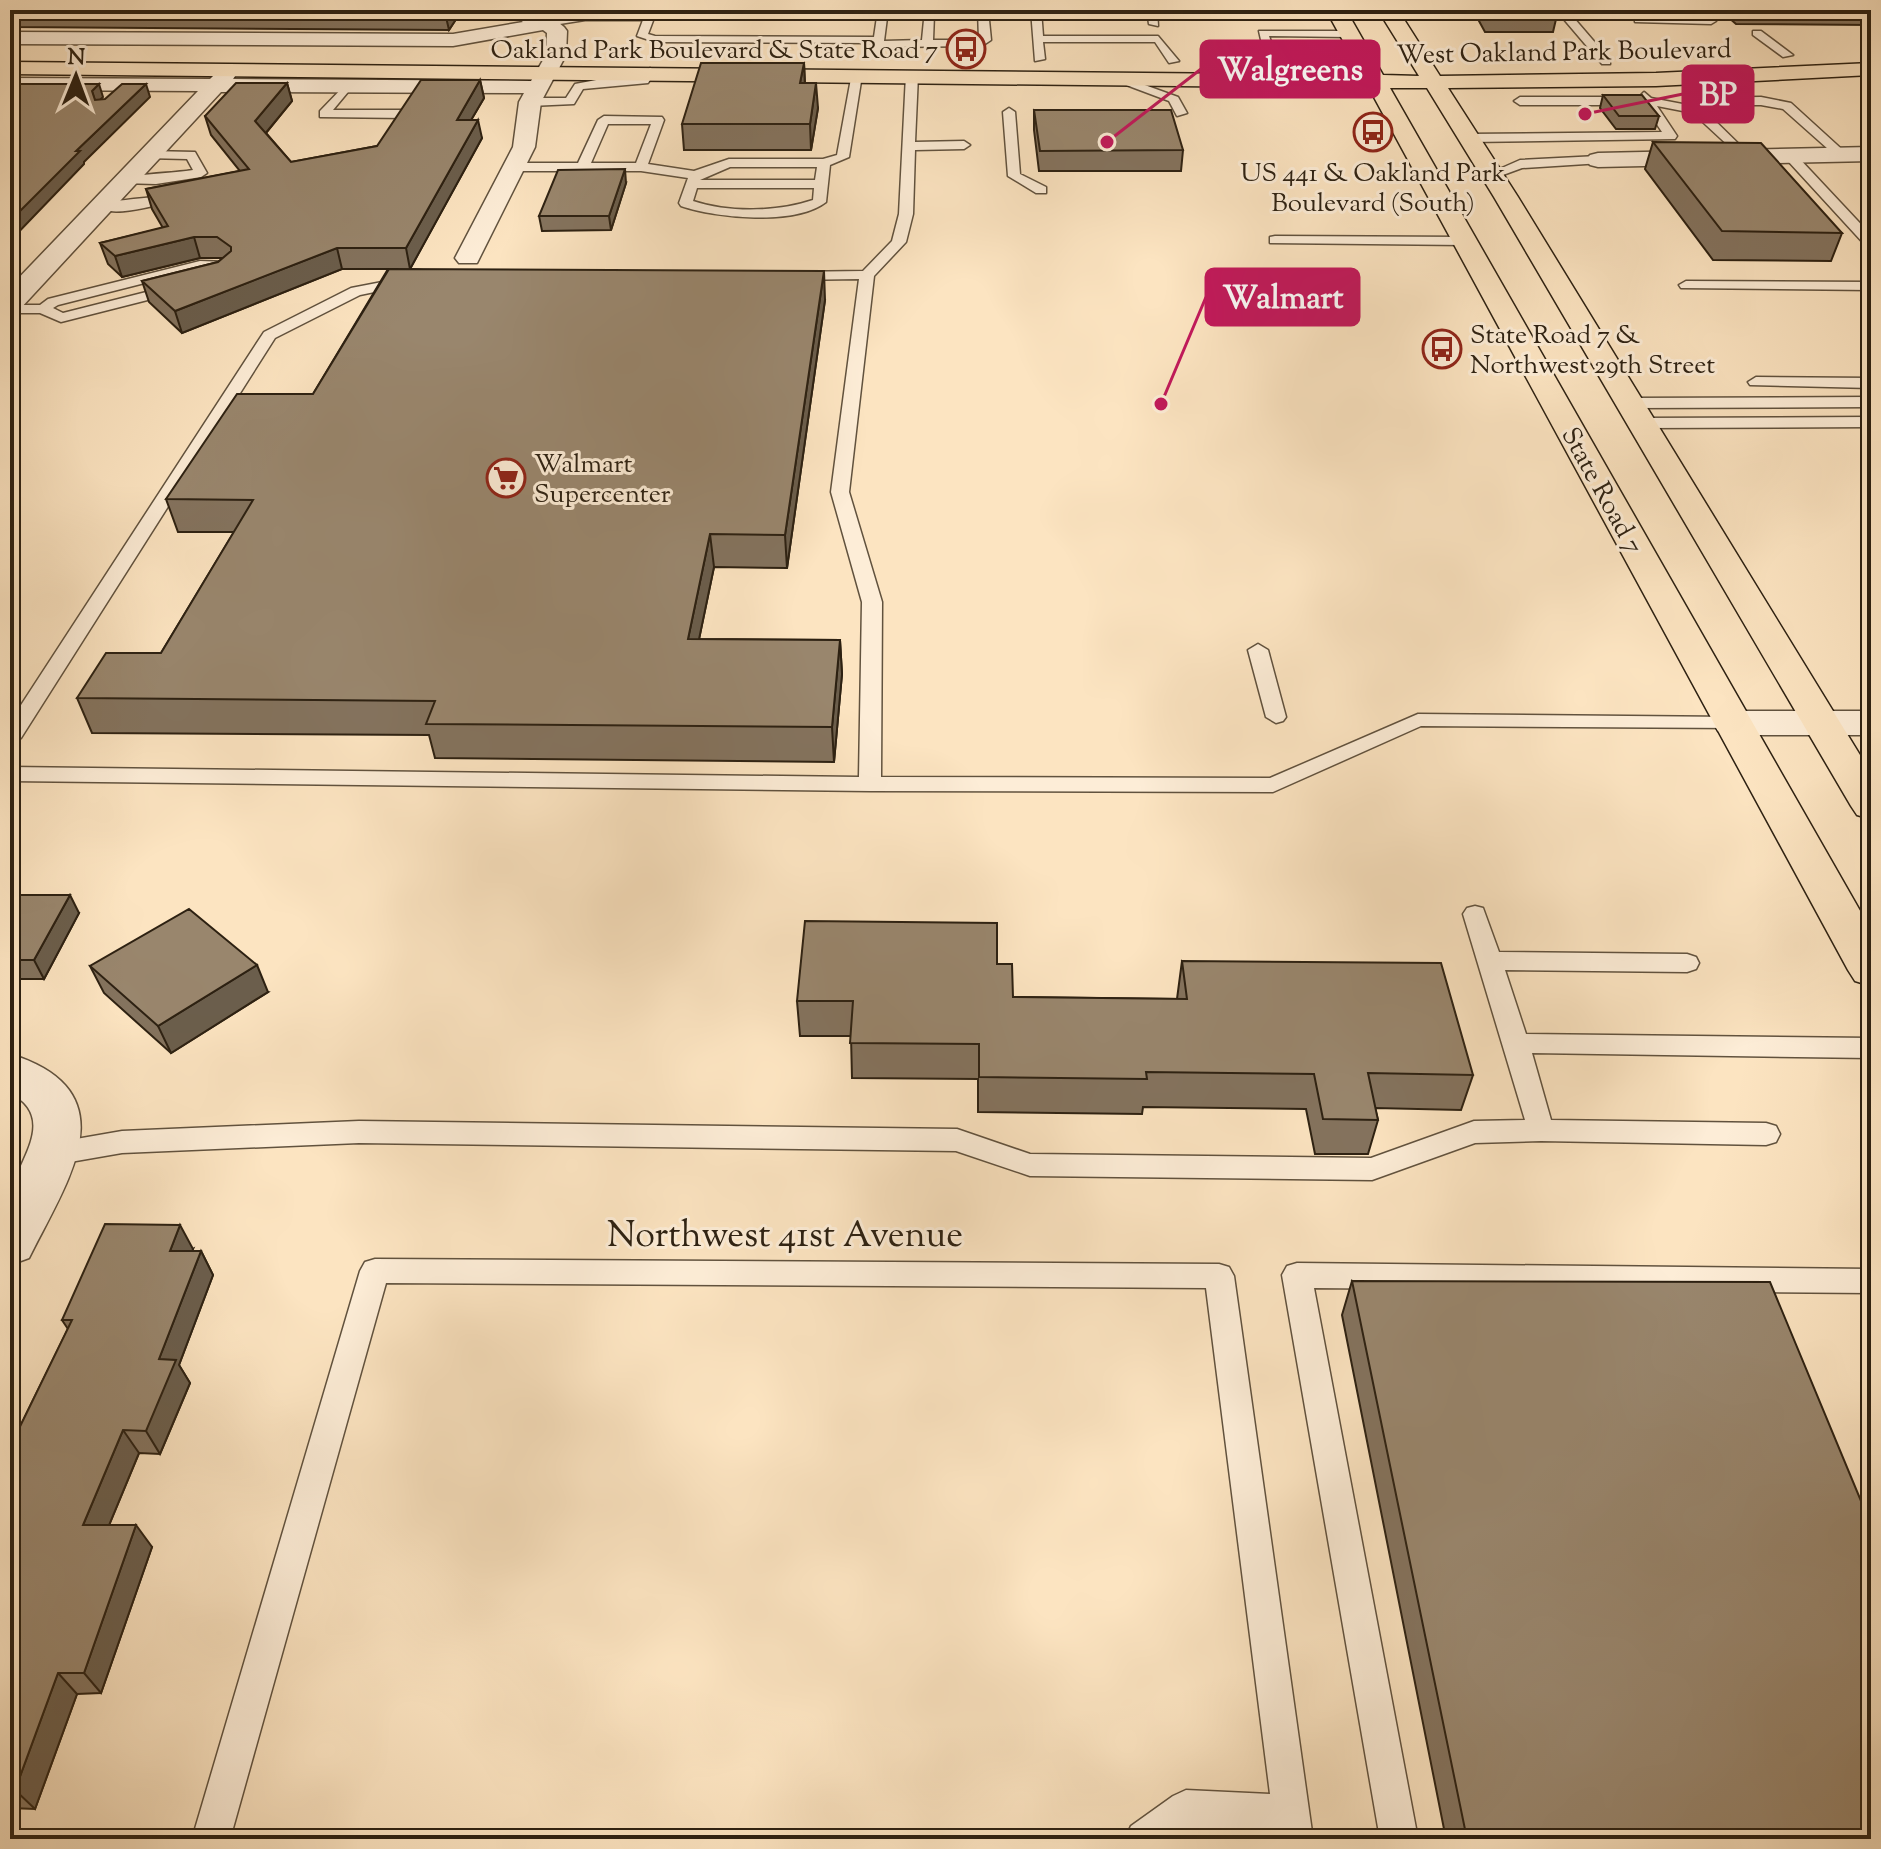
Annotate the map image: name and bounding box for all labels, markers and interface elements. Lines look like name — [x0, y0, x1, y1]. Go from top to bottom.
bus stop icon: Oakland Park Boulevard & State Road 7 — [945, 28, 987, 70]
street label: West Oakland Park Boulevard — [1396, 32, 1732, 75]
place label: Oakland Park Boulevard & State Road 7 — [491, 33, 938, 70]
north arrow — [36, 36, 116, 116]
callout: Walgreens — [1201, 41, 1379, 97]
text: N — [67, 43, 86, 75]
text: Walgreens — [1217, 49, 1363, 95]
callout: BP — [1683, 66, 1753, 122]
text: BP — [1699, 74, 1737, 120]
bus stop icon: US 441 & Oakland Park Boulevard (South) — [1352, 111, 1394, 153]
place label: US 441 & Oakland Park Boulevard (South) — [1240, 156, 1506, 223]
callout: Walmart — [1206, 269, 1359, 325]
text: Walmart — [1222, 277, 1344, 323]
place label: State Road 7 & Northwest 29th Street — [1470, 318, 1715, 385]
bus stop icon: State Road 7 & Northwest 29th Street — [1421, 328, 1463, 370]
street label: State Road 7 — [1551, 421, 1651, 561]
place label: Walmart Supercenter — [534, 447, 671, 514]
supermarket icon: Walmart Supercenter — [485, 457, 527, 499]
street label: Northwest 41st Avenue — [607, 1211, 963, 1263]

